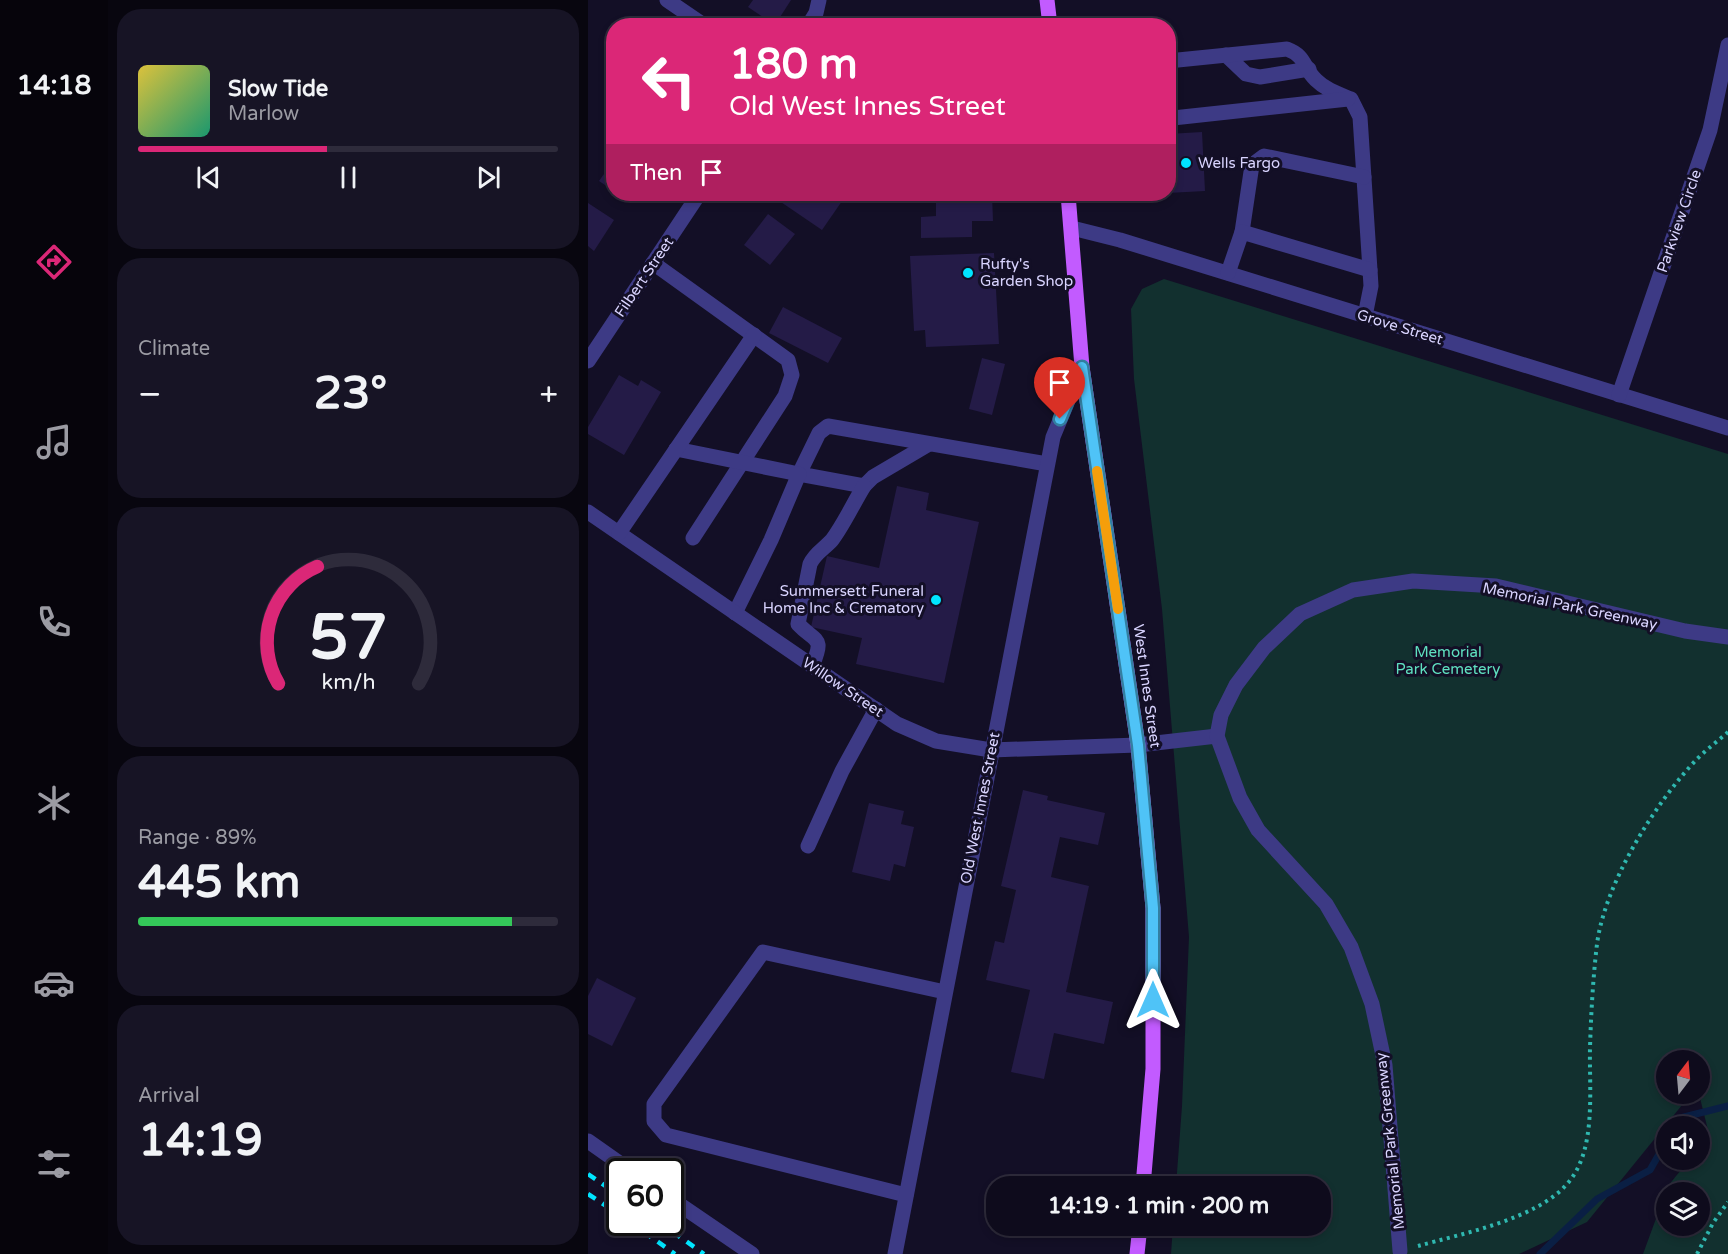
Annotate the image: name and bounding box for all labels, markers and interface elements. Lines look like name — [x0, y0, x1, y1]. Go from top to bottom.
text: 180 m — [729, 39, 858, 90]
icon: left — [630, 42, 708, 120]
text: 14:18 — [17, 69, 91, 102]
text: Slow Tide — [228, 76, 328, 102]
text: Old West Innes Street — [729, 90, 1006, 123]
text: Marlow — [228, 102, 299, 126]
place label: Wells Fargo — [1198, 154, 1280, 172]
icon: arrive — [695, 156, 728, 189]
marker: Wells Fargo — [1179, 156, 1193, 170]
text: Then — [630, 160, 683, 186]
icon: previous — [192, 161, 225, 194]
icon: pause — [332, 161, 365, 194]
icon: next — [472, 161, 505, 194]
street label: Parkview Circle — [1653, 167, 1705, 275]
street label: Filbert Street — [611, 233, 678, 320]
icon: directions — [33, 241, 75, 283]
place label: Rufty's Garden Shop — [980, 255, 1073, 290]
marker: Rufty's Garden Shop — [961, 266, 975, 280]
street label: Grove Street — [1355, 305, 1445, 349]
text: Climate — [138, 337, 210, 361]
pin — [1034, 357, 1085, 419]
icon: arrive — [1043, 366, 1076, 399]
text: 23° — [314, 367, 387, 421]
text: − — [138, 375, 162, 414]
text: + — [539, 375, 558, 414]
icon: music — [33, 421, 75, 463]
street label: Memorial Park Greenway — [1481, 579, 1659, 633]
place label: Summersett Funeral Home Inc & Crematory — [763, 582, 924, 617]
marker: Summersett Funeral Home Inc & Crematory — [929, 593, 943, 607]
icon: phone — [33, 601, 75, 643]
text: 57 — [309, 601, 387, 676]
street label: West Innes Street — [1129, 623, 1165, 749]
park label: Memorial Park Cemetery — [1396, 643, 1500, 678]
street label: Willow Street — [799, 653, 887, 721]
text: km/h — [321, 669, 375, 695]
street label: Old West Innes Street — [956, 731, 1004, 885]
icon: climate — [33, 782, 75, 824]
text: Range · 89% — [138, 826, 257, 850]
text: 445 km — [138, 856, 300, 910]
icon: car — [33, 962, 75, 1004]
position arrow — [1121, 968, 1185, 1032]
north arrow — [1656, 1050, 1710, 1104]
map controls — [1656, 1050, 1710, 1236]
street label: Memorial Park Greenway — [1372, 1051, 1408, 1231]
text: Arrival — [138, 1084, 200, 1108]
text: 14:19 — [138, 1114, 263, 1168]
button: sound — [1656, 1116, 1710, 1170]
icon: filters — [33, 1143, 75, 1185]
speed limit sign: 60 — [606, 1158, 684, 1236]
button: layers — [1656, 1182, 1710, 1236]
text: 14:19 · 1 min · 200 m — [1048, 1193, 1269, 1219]

